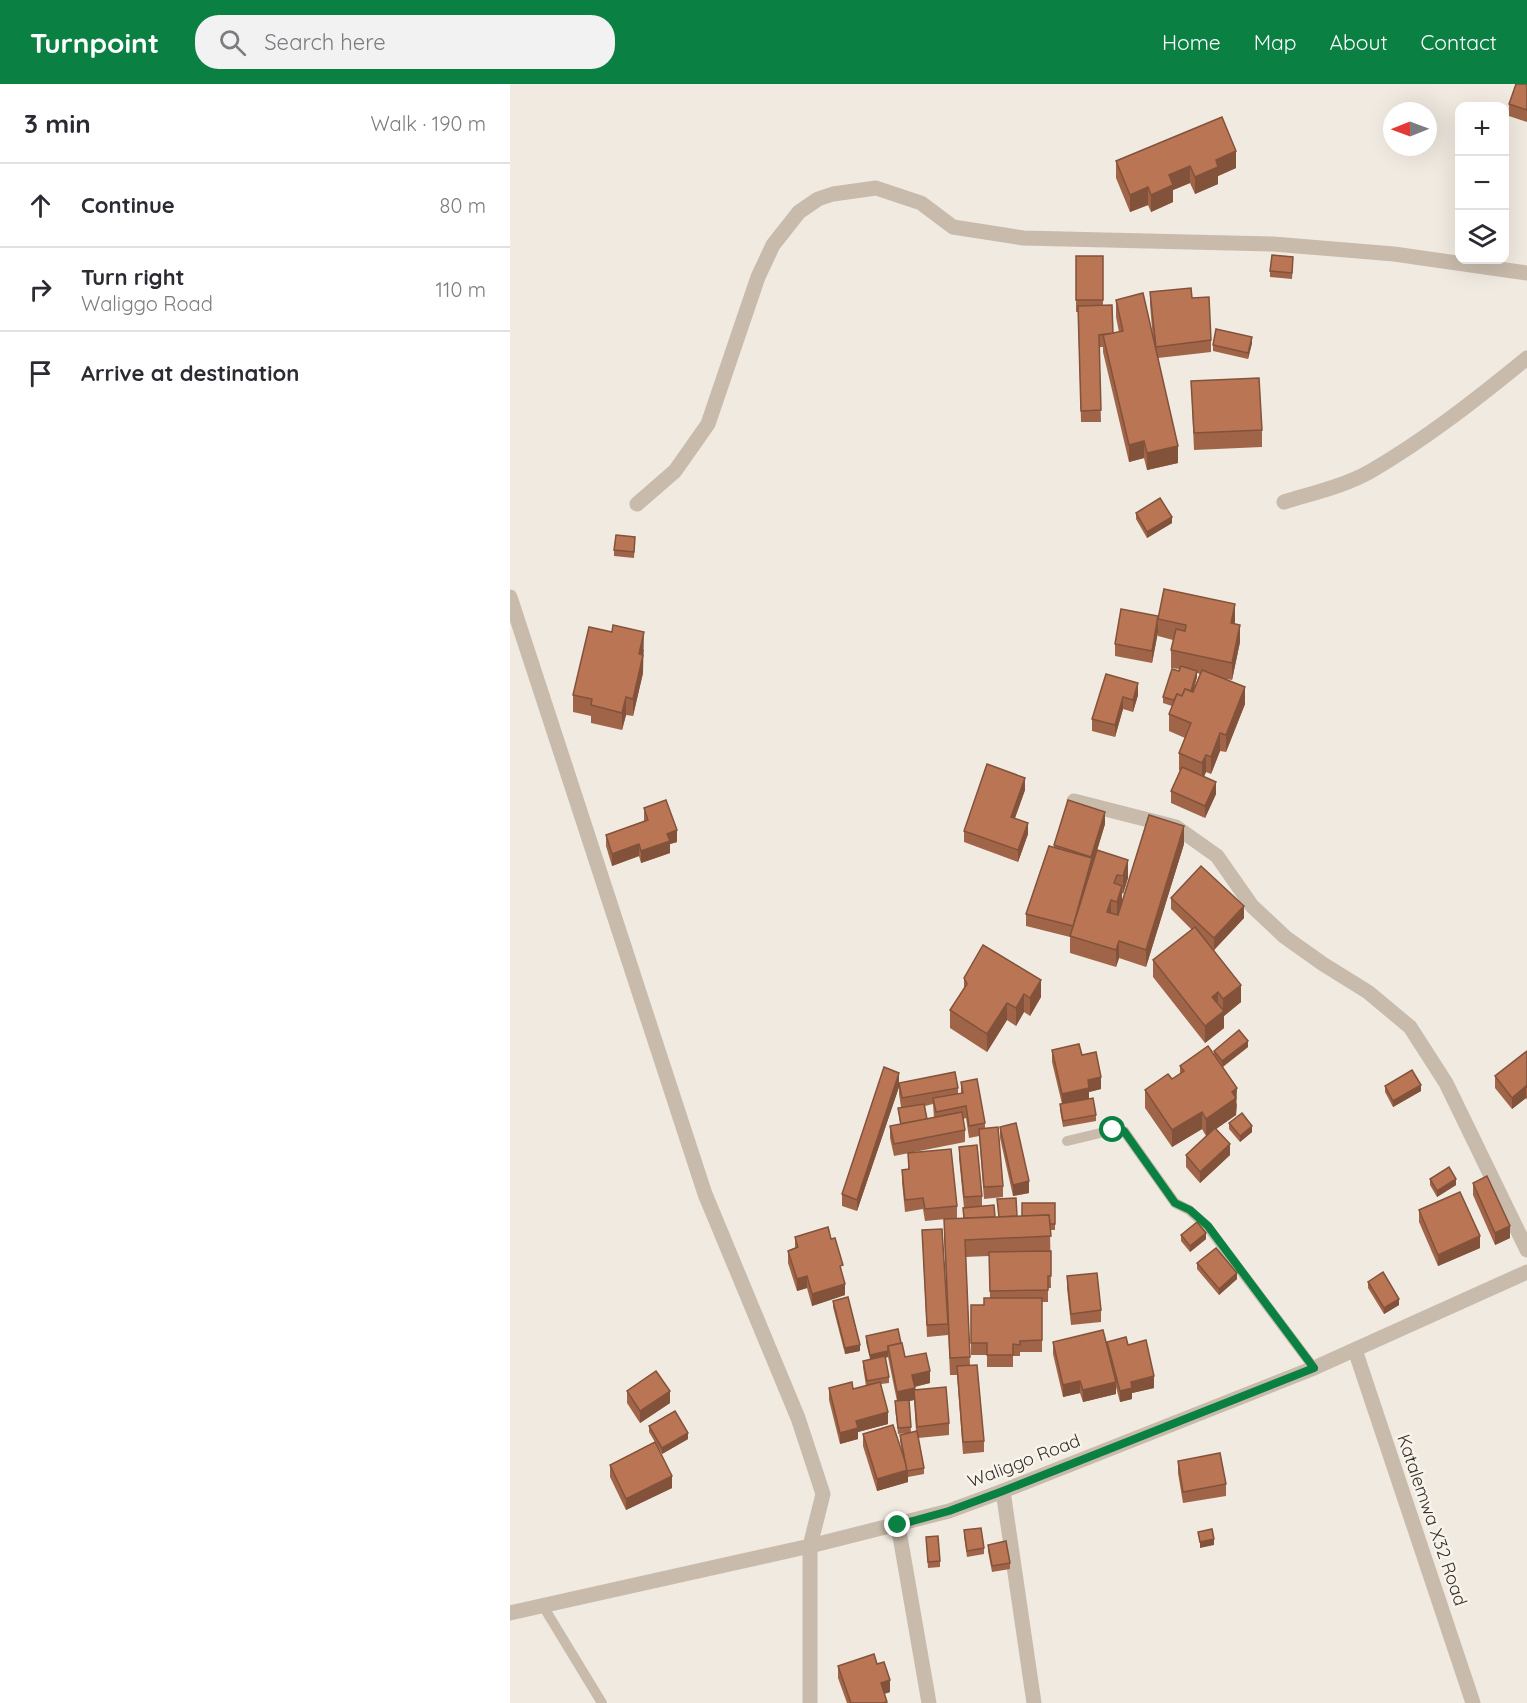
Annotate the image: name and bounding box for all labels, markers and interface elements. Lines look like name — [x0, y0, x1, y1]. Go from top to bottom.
search box — [195, 15, 615, 69]
text: Turnpoint — [30, 25, 159, 60]
icon: search — [216, 26, 249, 59]
text: Search here — [264, 28, 386, 56]
text: Home — [1162, 29, 1221, 55]
text: Map — [1254, 29, 1297, 55]
text: About — [1330, 29, 1388, 55]
text: Contact — [1421, 29, 1497, 55]
north arrow — [1383, 102, 1437, 156]
map controls — [1455, 102, 1509, 264]
button: + — [1455, 102, 1509, 156]
text: 3 min — [24, 107, 91, 140]
text: Walk · 190 m — [370, 111, 486, 136]
button: − — [1455, 156, 1509, 210]
icon: ahead — [24, 189, 57, 222]
text: Continue — [81, 191, 175, 219]
text: 80 m — [440, 193, 486, 218]
button: layers — [1455, 210, 1509, 264]
text: Turn right — [81, 263, 185, 291]
icon: right — [24, 273, 57, 306]
text: 110 m — [436, 277, 486, 302]
text: Waliggo Road — [81, 291, 213, 316]
icon: arrive — [24, 357, 57, 390]
text: Arrive at destination — [81, 359, 299, 387]
route start — [1099, 1116, 1125, 1142]
street label: Waliggo Road — [964, 1429, 1083, 1493]
street label: Katalemwa X32 Road — [1392, 1431, 1473, 1609]
route end — [884, 1511, 910, 1537]

